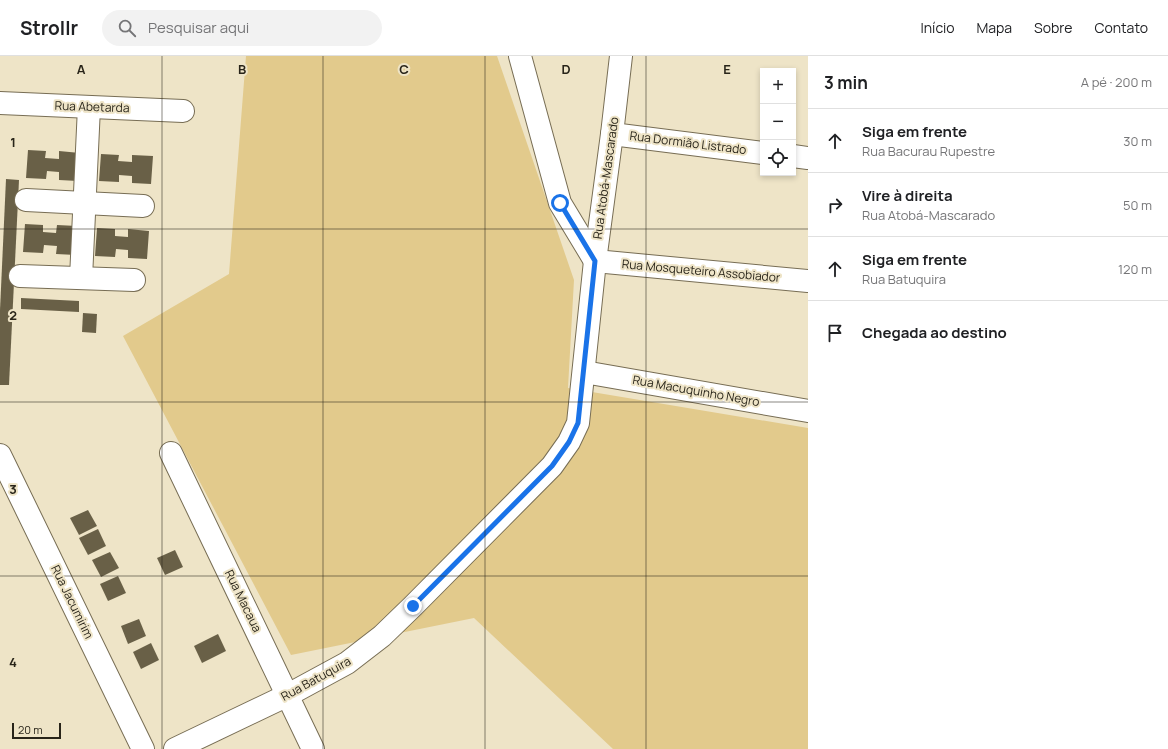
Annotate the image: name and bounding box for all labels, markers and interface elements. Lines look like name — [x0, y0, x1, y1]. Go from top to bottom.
search box — [102, 10, 382, 46]
text: Strollr — [20, 15, 78, 41]
icon: search — [116, 17, 138, 39]
text: Pesquisar aqui — [148, 17, 249, 38]
text: Início — [921, 18, 954, 37]
text: Mapa — [976, 18, 1012, 37]
text: Sobre — [1034, 18, 1072, 37]
text: Contato — [1094, 18, 1148, 37]
text: A — [77, 60, 86, 78]
text: B — [238, 60, 246, 78]
text: C — [399, 60, 409, 78]
text: D — [561, 60, 571, 78]
text: E — [723, 60, 731, 78]
map controls — [760, 68, 796, 176]
button: + — [760, 68, 796, 104]
text: 3 min — [824, 71, 868, 94]
text: A pé · 200 m — [1081, 73, 1152, 91]
street label: Rua Abetarda — [54, 97, 130, 116]
button: − — [760, 104, 796, 140]
street label: Rua Atobá-Mascarado — [589, 116, 622, 240]
text: Siga em frente — [862, 121, 967, 142]
street label: Rua Dormião Listrado — [629, 127, 747, 158]
icon: ahead — [824, 130, 846, 152]
text: 30 m — [1123, 132, 1152, 150]
text: 1 — [10, 133, 16, 151]
button: locate — [760, 140, 796, 176]
text: Rua Bacurau Rupestre — [862, 142, 995, 160]
text: Vire à direita — [862, 185, 953, 206]
route start — [551, 194, 569, 212]
icon: right — [824, 194, 846, 216]
text: 50 m — [1123, 196, 1152, 214]
text: Rua Atobá-Mascarado — [862, 206, 995, 224]
text: Siga em frente — [862, 249, 967, 270]
street label: Rua Mosqueteiro Assobiador — [621, 255, 782, 286]
icon: ahead — [824, 258, 846, 280]
text: 120 m — [1118, 260, 1152, 278]
text: Rua Batuquira — [862, 270, 946, 288]
text: 2 — [9, 306, 17, 324]
icon: arrive — [824, 322, 846, 344]
text: Chegada ao destino — [862, 322, 1007, 343]
street label: Rua Macuquinho Negro — [631, 371, 761, 410]
text: 3 — [9, 480, 17, 498]
street label: Rua Jacumirim — [47, 562, 98, 641]
street label: Rua Macaua — [221, 567, 266, 635]
route end — [404, 597, 422, 615]
street label: Rua Batuquira — [278, 652, 354, 705]
text: 4 — [9, 653, 17, 671]
scale bar — [12, 721, 61, 740]
text: 20 m — [18, 722, 43, 737]

